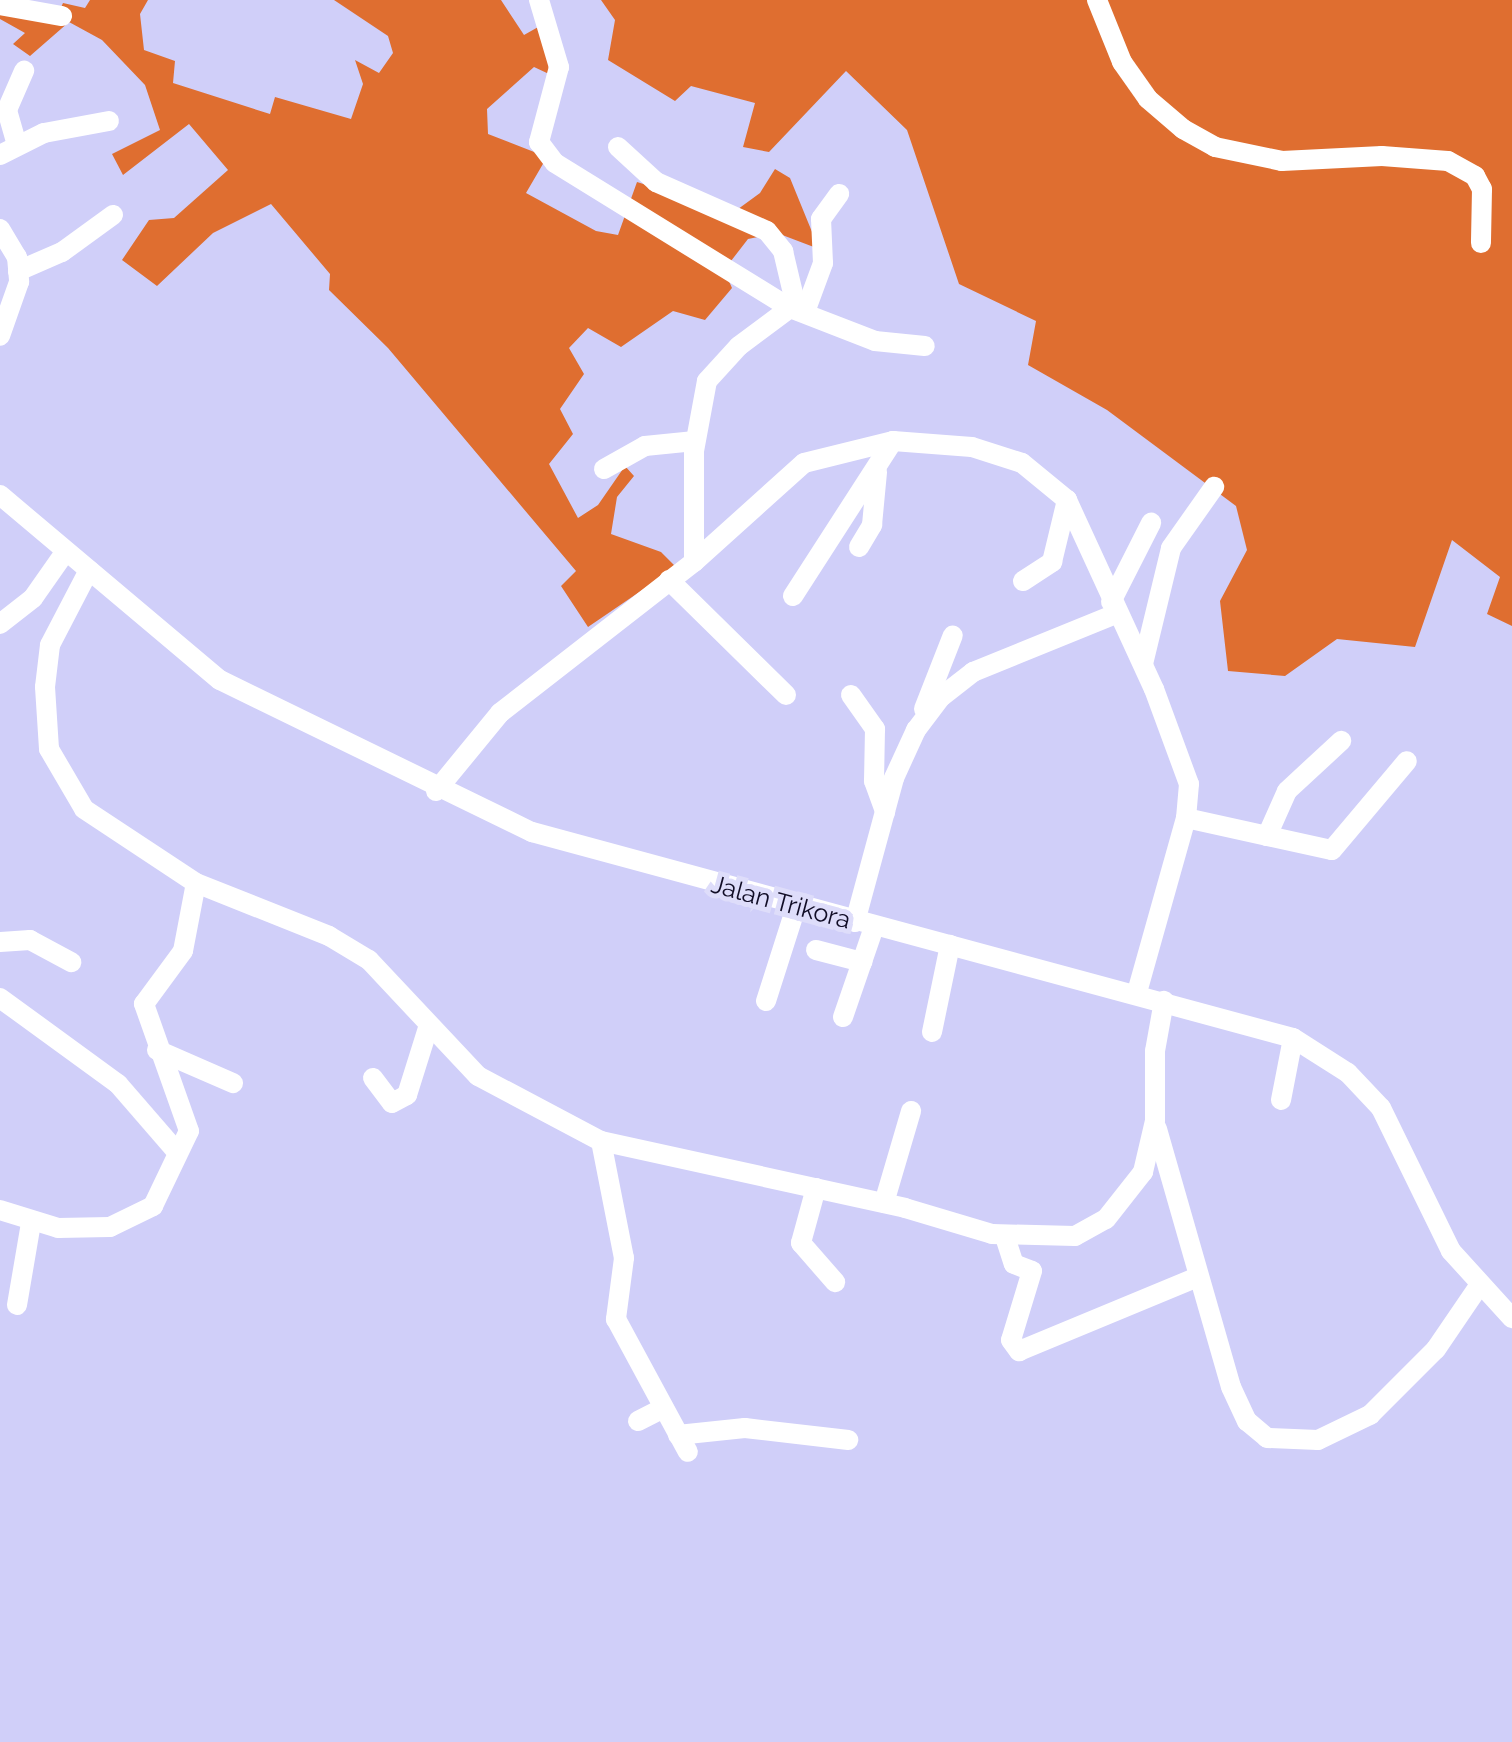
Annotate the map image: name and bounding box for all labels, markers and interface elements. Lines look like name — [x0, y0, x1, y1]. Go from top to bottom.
street label: Jalan Trikora — [708, 869, 854, 935]

